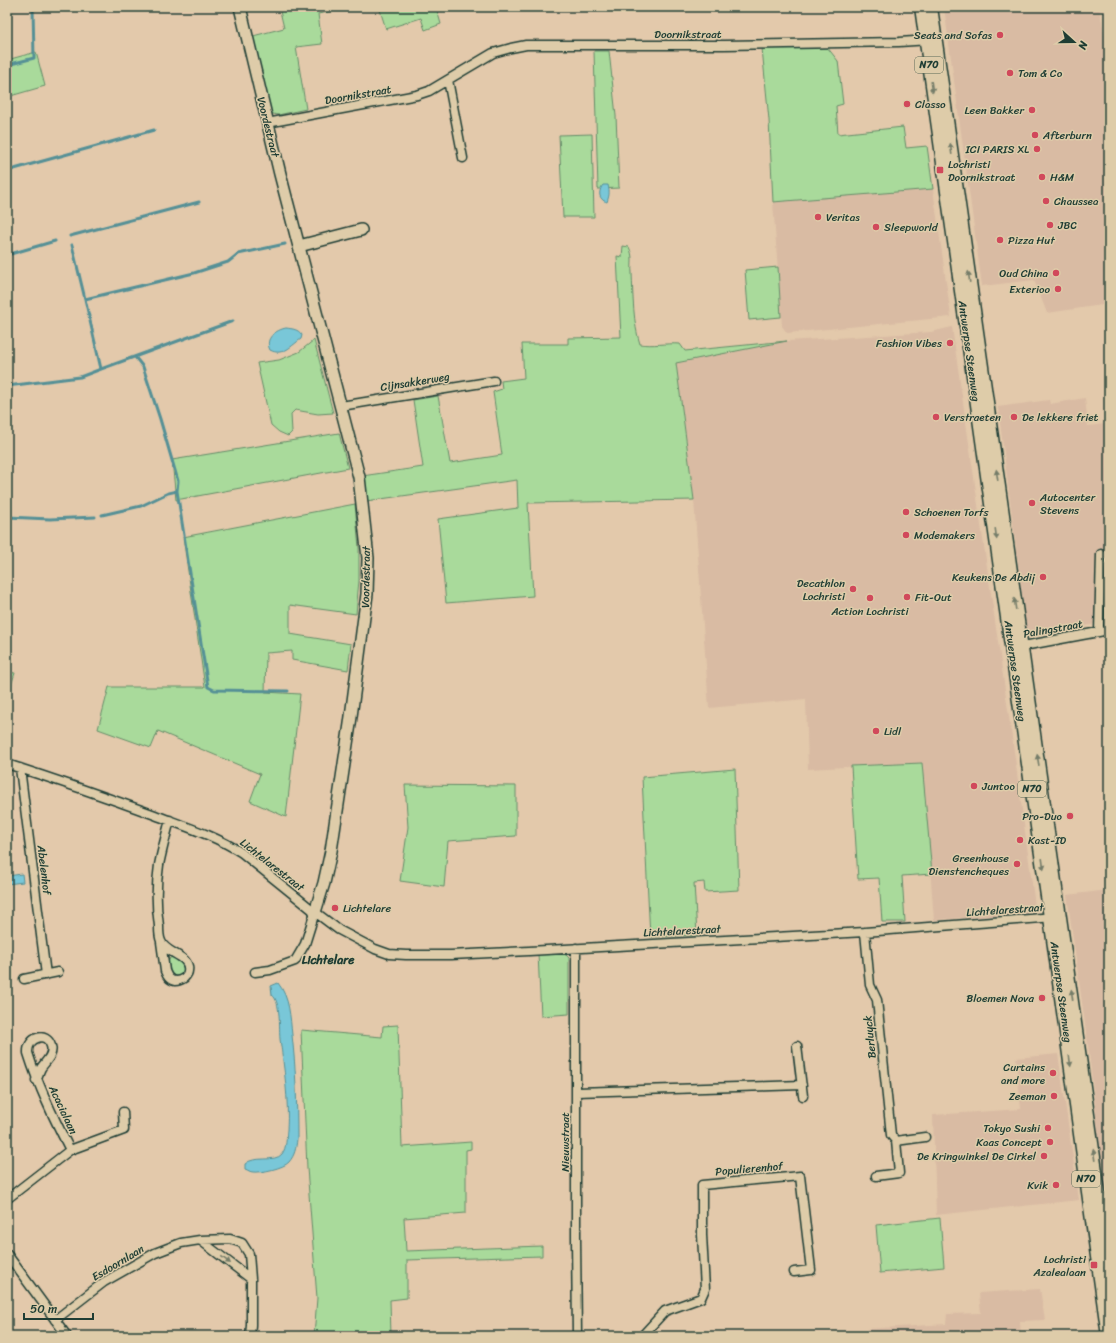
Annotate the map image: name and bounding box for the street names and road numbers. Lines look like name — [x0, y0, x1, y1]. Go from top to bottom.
street label: Doornikstraat — [654, 25, 722, 44]
road number: N70 — [915, 57, 943, 73]
street label: Doornikstraat — [323, 80, 393, 110]
street label: Voordestraat — [251, 95, 285, 160]
street label: Antwerpse Steenweg — [952, 298, 986, 403]
street label: Cijnsakkerweg — [379, 367, 451, 397]
street label: Voordestraat — [356, 545, 376, 608]
street label: Palingstraat — [1022, 614, 1084, 644]
street label: Antwerpse Steenweg — [998, 618, 1032, 723]
road number: N70 — [1018, 781, 1046, 797]
street label: Lichtelarestraat — [236, 834, 309, 897]
street label: Abelenhof — [31, 843, 57, 897]
street label: Lichtelarestraat — [966, 898, 1045, 922]
street label: Lichtelarestraat — [643, 919, 722, 943]
street label: Antwerpse Steenweg — [1044, 939, 1078, 1044]
street label: Berluyck — [858, 1014, 882, 1059]
street label: Acacialaan — [43, 1081, 83, 1138]
street label: Nieuwstraat — [556, 1112, 575, 1172]
street label: Populierenhof — [714, 1156, 785, 1181]
road number: N70 — [1072, 1171, 1100, 1187]
street label: Esdoornlaan — [88, 1240, 148, 1286]

